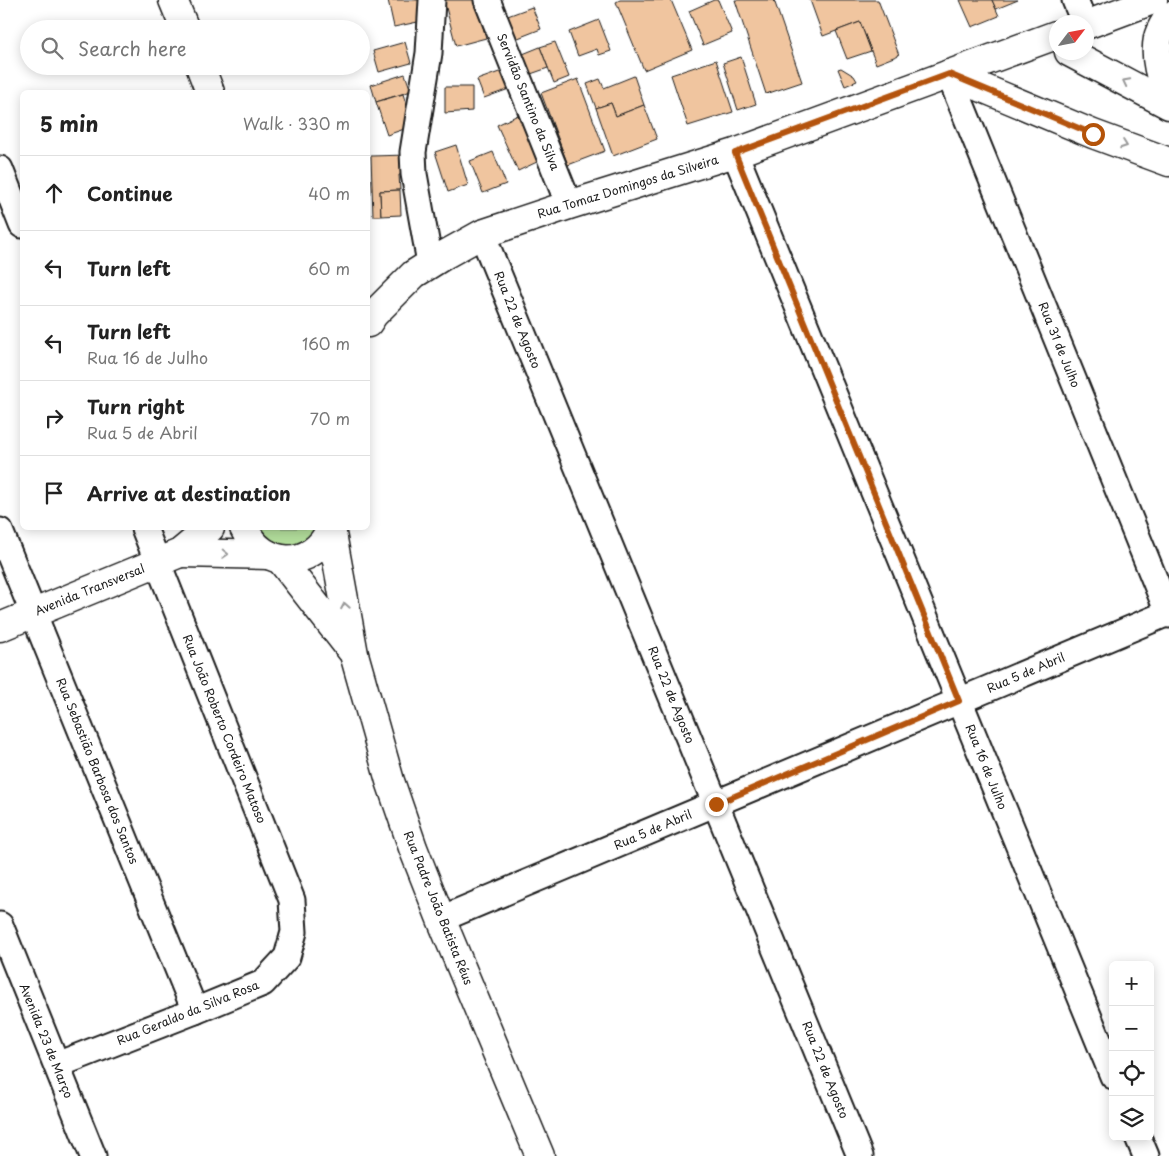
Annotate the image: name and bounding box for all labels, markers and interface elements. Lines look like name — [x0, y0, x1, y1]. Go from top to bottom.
north arrow — [1049, 15, 1094, 60]
search box — [20, 20, 370, 75]
street label: Servidão Santino da Silva — [493, 30, 565, 173]
icon: search — [38, 34, 66, 62]
text: Search here — [78, 34, 187, 62]
one-way arrow — [1122, 78, 1131, 88]
text: 5 min — [40, 107, 98, 139]
text: Walk · 330 m — [243, 111, 350, 135]
route start — [1082, 123, 1105, 146]
one-way arrow — [1119, 139, 1127, 149]
street label: Rua Tomaz Domingos da Silveira — [535, 150, 721, 222]
icon: ahead — [40, 179, 68, 207]
text: Continue — [87, 179, 173, 207]
text: 40 m — [308, 181, 350, 205]
icon: left — [40, 254, 68, 282]
text: Turn left — [87, 254, 171, 282]
text: 60 m — [308, 256, 350, 280]
street label: Rua 22 de Agosto — [490, 268, 546, 371]
street label: Rua 31 de Julho — [1035, 299, 1085, 390]
text: Turn left — [87, 317, 171, 345]
icon: left — [40, 329, 68, 357]
text: 160 m — [302, 331, 350, 355]
text: Rua 16 de Julho — [87, 345, 208, 369]
text: Turn right — [87, 392, 185, 420]
icon: right — [40, 404, 68, 432]
text: 70 m — [310, 406, 350, 430]
text: Rua 5 de Abril — [87, 420, 198, 444]
icon: arrive — [40, 479, 68, 507]
text: Arrive at destination — [87, 479, 291, 507]
one-way arrow — [221, 549, 229, 560]
street label: Avenida Transversal — [32, 559, 147, 619]
one-way arrow — [341, 602, 351, 611]
street label: Rua João Roberto Cordeiro Matoso — [179, 631, 271, 826]
street label: Rua 22 de Agosto — [644, 643, 700, 746]
street label: Rua 5 de Abril — [984, 648, 1067, 697]
street label: Rua Sebastião Barbosa dos Santos — [52, 675, 144, 867]
street label: Rua 16 de Julho — [962, 721, 1012, 812]
route end — [705, 793, 728, 816]
street label: Rua 5 de Abril — [611, 805, 694, 854]
street label: Rua Padre João Batista Réus — [400, 828, 478, 988]
map controls — [1109, 961, 1154, 1141]
button: + — [1109, 961, 1154, 1006]
street label: Rua Geraldo da Silva Rosa — [114, 975, 262, 1049]
street label: Avenida 23 de Março — [16, 980, 78, 1101]
button: − — [1109, 1006, 1154, 1051]
street label: Rua 22 de Agosto — [798, 1018, 854, 1121]
button: locate — [1109, 1051, 1154, 1096]
button: layers — [1109, 1096, 1154, 1141]

